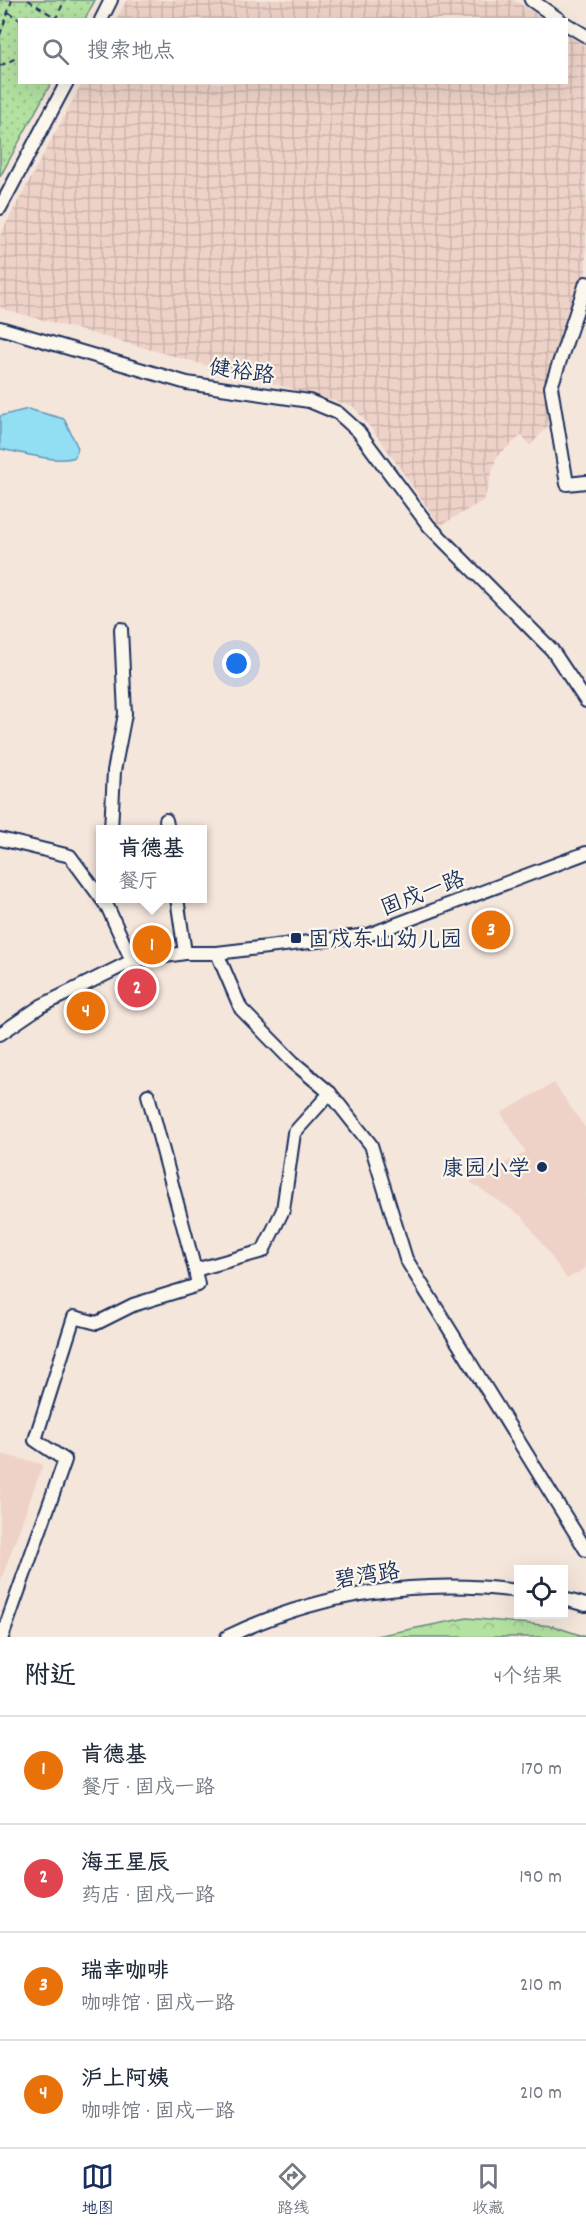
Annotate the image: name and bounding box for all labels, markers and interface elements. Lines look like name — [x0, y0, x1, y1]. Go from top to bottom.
search box — [18, 18, 568, 84]
icon: search — [39, 35, 72, 68]
text: 搜索地点 — [87, 37, 175, 68]
street label: 健裕路 — [207, 354, 276, 393]
your location — [222, 649, 251, 678]
popup — [96, 825, 207, 903]
text: 肯德基 — [118, 835, 185, 866]
street label: 固戍一路 — [377, 865, 470, 926]
text: 餐厅 — [118, 869, 158, 897]
pin: 3 — [472, 908, 510, 952]
pin: 1 — [132, 922, 172, 968]
place label: 固戍东山幼儿园 — [308, 926, 462, 957]
marker: 固戍东山幼儿园 — [289, 931, 303, 945]
pin: 2 — [118, 966, 156, 1010]
pin: 4 — [66, 988, 106, 1034]
place label: 康园小学 — [442, 1155, 530, 1186]
marker: 康园小学 — [535, 1160, 549, 1174]
street label: 碧湾路 — [333, 1557, 403, 1598]
map controls — [514, 1565, 568, 1619]
button: locate — [514, 1565, 568, 1619]
text: 附近 — [24, 1659, 76, 1696]
text: 4个结果 — [494, 1664, 562, 1692]
text: 肯德基 — [81, 1741, 147, 1772]
text: 1 — [41, 1756, 46, 1784]
text: 170 m — [521, 1756, 562, 1784]
text: 餐厅 · 固戍一路 — [81, 1775, 215, 1803]
text: 海王星辰 — [81, 1849, 169, 1880]
text: 2 — [39, 1864, 48, 1892]
text: 190 m — [519, 1864, 562, 1892]
text: 药店 · 固戍一路 — [81, 1883, 215, 1911]
text: 瑞幸咖啡 — [81, 1957, 169, 1988]
text: 3 — [39, 1972, 48, 2000]
text: 210 m — [520, 1972, 562, 2000]
text: 咖啡馆 · 固戍一路 — [81, 1991, 235, 2019]
text: 沪上阿姨 — [81, 2065, 169, 2096]
text: 4 — [39, 2080, 48, 2108]
text: 210 m — [520, 2080, 562, 2108]
text: 咖啡馆 · 固戍一路 — [81, 2099, 235, 2127]
tab: 地图 — [81, 2160, 114, 2221]
tab: 路线 — [276, 2160, 309, 2221]
tab: 收藏 — [472, 2160, 505, 2221]

